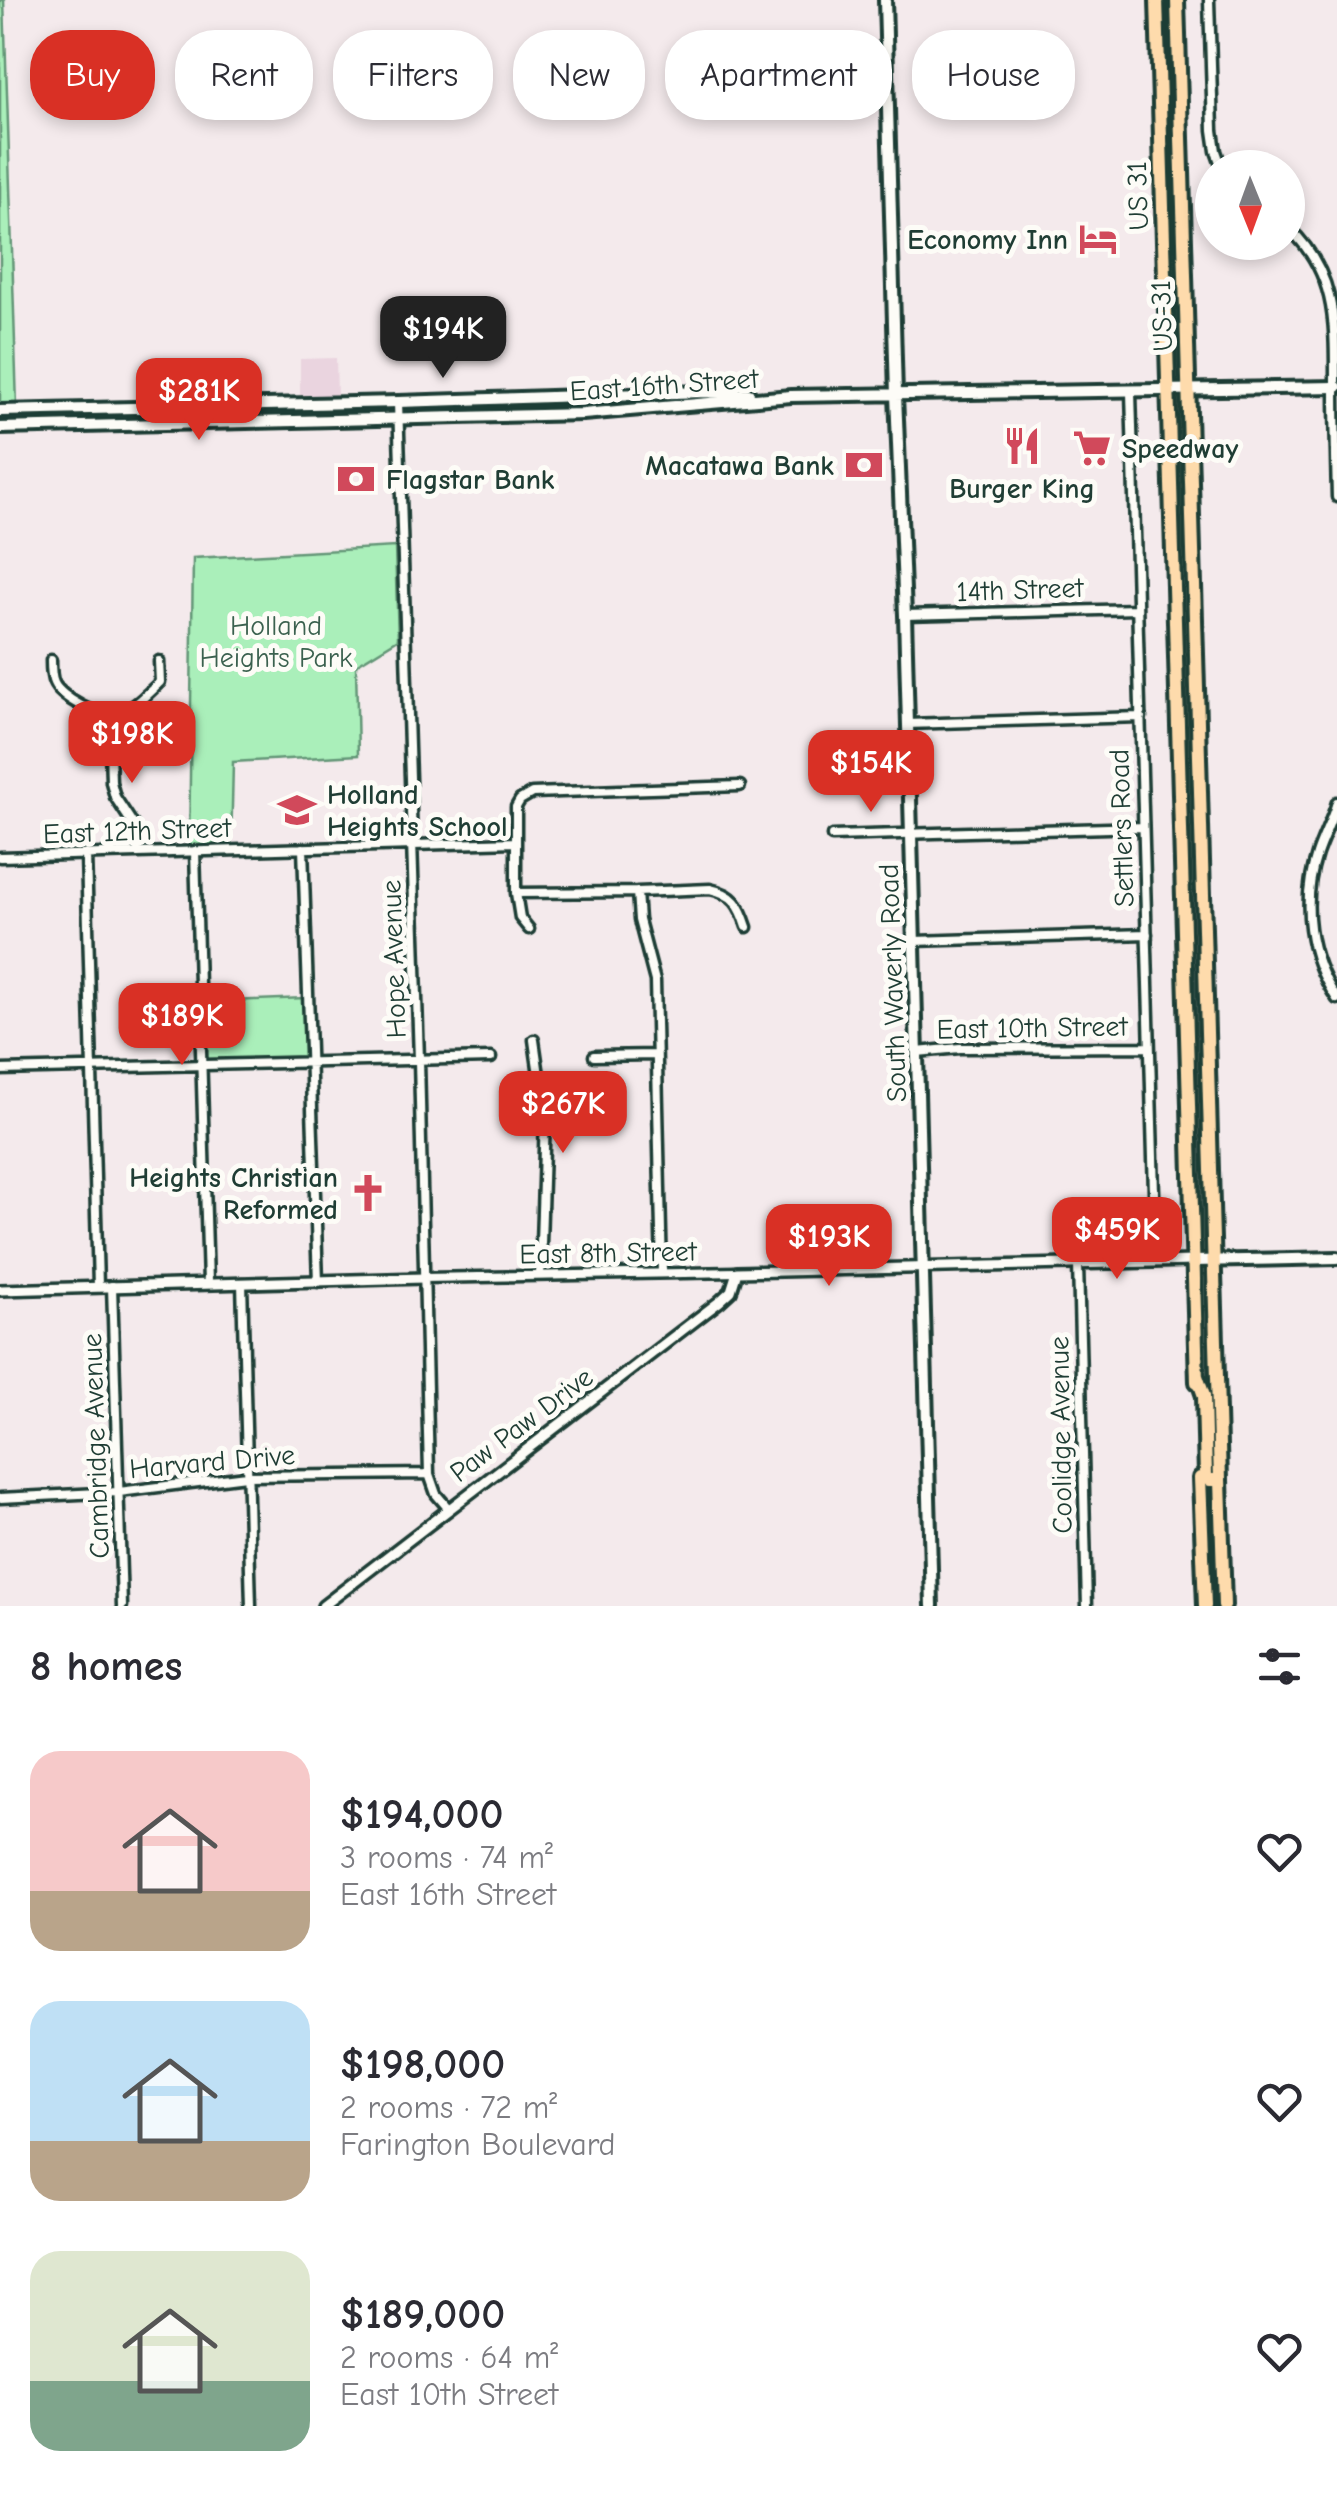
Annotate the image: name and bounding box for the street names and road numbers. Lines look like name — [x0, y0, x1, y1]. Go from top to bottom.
street label: US 31 — [1121, 161, 1155, 231]
street label: US-31 — [1145, 280, 1179, 352]
street label: East 16th Street — [569, 362, 760, 408]
street label: 14th Street — [956, 572, 1085, 608]
street label: Settlers Road — [1103, 748, 1141, 908]
street label: East 12th Street — [42, 812, 233, 850]
street label: South Waverly Road — [873, 863, 913, 1103]
street label: Hope Avenue — [375, 879, 413, 1039]
street label: East 10th Street — [936, 1010, 1129, 1046]
street label: East 8th Street — [519, 1235, 698, 1271]
street label: Cambridge Avenue — [76, 1333, 116, 1559]
street label: Coolidge Avenue — [1043, 1336, 1079, 1534]
street label: Paw Paw Drive — [444, 1361, 599, 1489]
street label: Harvard Drive — [128, 1439, 296, 1485]

